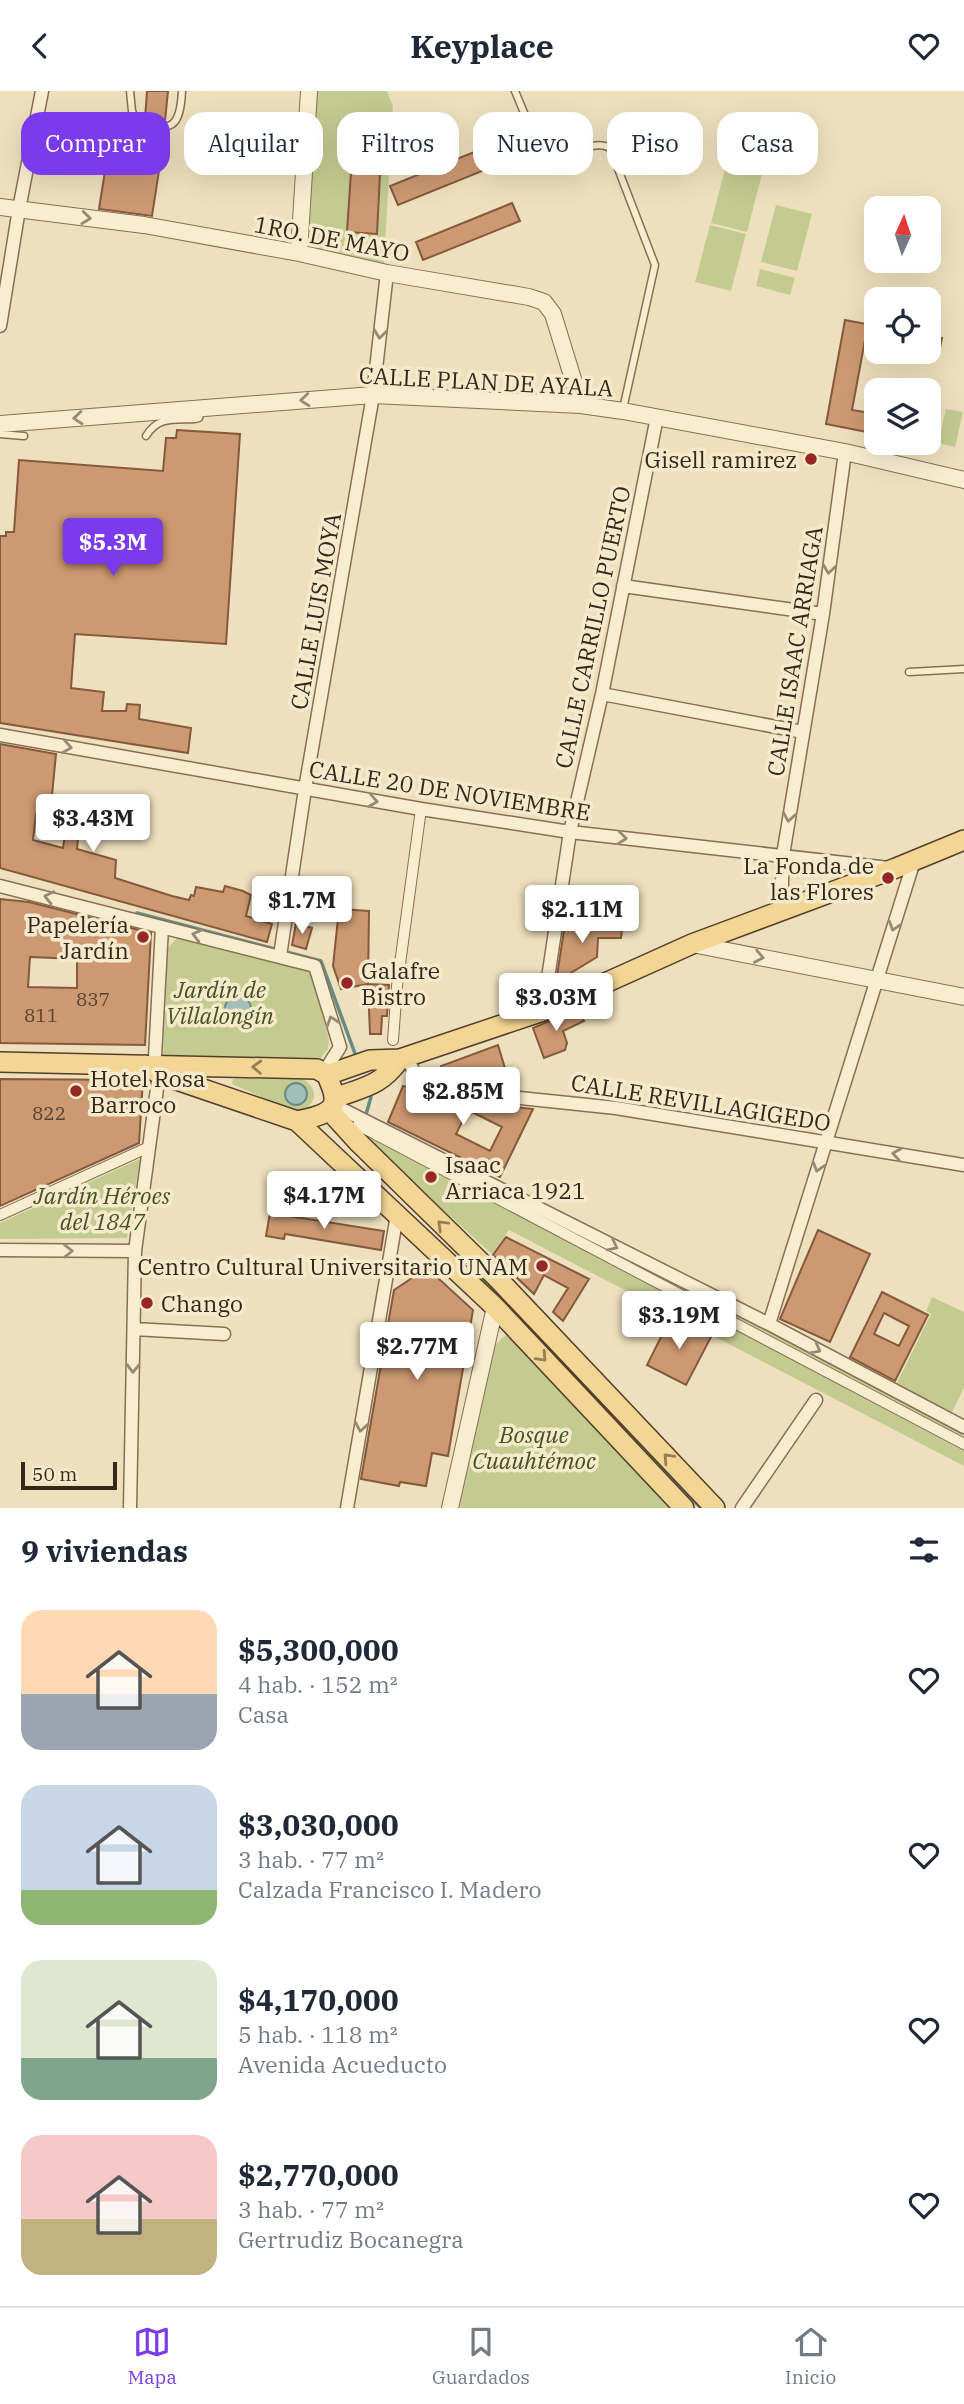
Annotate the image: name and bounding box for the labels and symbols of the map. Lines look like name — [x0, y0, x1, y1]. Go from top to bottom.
north arrow — [864, 196, 942, 273]
street label: 1RO. DE MAYO — [252, 208, 412, 268]
one-way arrow — [81, 210, 92, 225]
one-way arrow — [372, 328, 387, 339]
street label: CALLE PLAN DE AYALA — [358, 359, 614, 403]
one-way arrow — [299, 392, 310, 407]
one-way arrow — [72, 410, 83, 425]
place label: Gisell ramirez — [644, 444, 797, 474]
marker: Gisell ramirez — [803, 451, 819, 467]
street label: CALLE CARRILLO PUERTO — [547, 483, 637, 771]
street label: CALLE LUIS MOYA — [283, 510, 347, 712]
pin: $5.3M — [64, 519, 162, 578]
street label: CALLE ISAAC ARRIAGA — [759, 524, 829, 778]
one-way arrow — [822, 563, 837, 574]
one-way arrow — [61, 739, 73, 754]
street label: CALLE 20 DE NOVIEMBRE — [307, 753, 593, 827]
one-way arrow — [367, 792, 379, 807]
pin: $3.43M — [36, 795, 150, 854]
one-way arrow — [782, 811, 797, 823]
one-way arrow — [617, 830, 628, 845]
place label: La Fonda de las Flores — [743, 850, 874, 906]
marker: La Fonda de las Flores — [880, 870, 896, 886]
pin: $1.7M — [253, 877, 351, 936]
pin: $2.11M — [525, 885, 639, 945]
one-way arrow — [43, 891, 55, 906]
place label: Papelería Jardín — [27, 909, 129, 965]
one-way arrow — [887, 920, 902, 932]
marker: Papelería Jardín — [135, 929, 151, 945]
one-way arrow — [191, 929, 203, 943]
one-way arrow — [753, 949, 765, 964]
place label: Galafre Bistro — [361, 955, 440, 1011]
park label: Jardín de Villalongín — [166, 974, 274, 1030]
pin: $3.03M — [499, 974, 613, 1033]
marker: Galafre Bistro — [339, 975, 355, 991]
house number: 837 — [76, 987, 110, 1011]
house number: 811 — [24, 1003, 58, 1027]
one-way arrow — [326, 1015, 340, 1027]
one-way arrow — [251, 1060, 262, 1075]
place label: Hotel Rosa Barroco — [90, 1063, 206, 1119]
pin: $2.85M — [406, 1067, 520, 1127]
street label: CALLE REVILLAGIGEDO — [569, 1067, 833, 1137]
marker: Hotel Rosa Barroco — [68, 1083, 84, 1099]
house number: 822 — [32, 1101, 66, 1125]
one-way arrow — [891, 1147, 903, 1162]
place label: Isaac Arriaca 1921 — [445, 1149, 586, 1205]
one-way arrow — [812, 1161, 827, 1173]
marker: Isaac Arriaca 1921 — [423, 1169, 439, 1185]
pin: $4.17M — [267, 1171, 381, 1231]
park label: Jardín Héroes del 1847 — [33, 1180, 171, 1236]
one-way arrow — [437, 1221, 450, 1234]
one-way arrow — [606, 1237, 618, 1251]
one-way arrow — [63, 1243, 73, 1259]
place label: Centro Cultural Universitario UNAM — [138, 1251, 528, 1281]
marker: Centro Cultural Universitario UNAM — [534, 1258, 550, 1274]
place label: Chango — [161, 1288, 243, 1318]
pin: $3.19M — [622, 1291, 736, 1351]
marker: Chango — [139, 1295, 155, 1311]
pin: $2.77M — [360, 1323, 474, 1382]
one-way arrow — [809, 1341, 821, 1354]
one-way arrow — [533, 1349, 546, 1362]
one-way arrow — [126, 1363, 141, 1374]
park label: Bosque Cuauhtémoc — [472, 1419, 596, 1475]
one-way arrow — [354, 1421, 369, 1433]
one-way arrow — [664, 1454, 677, 1467]
scale bar — [21, 1459, 117, 1491]

